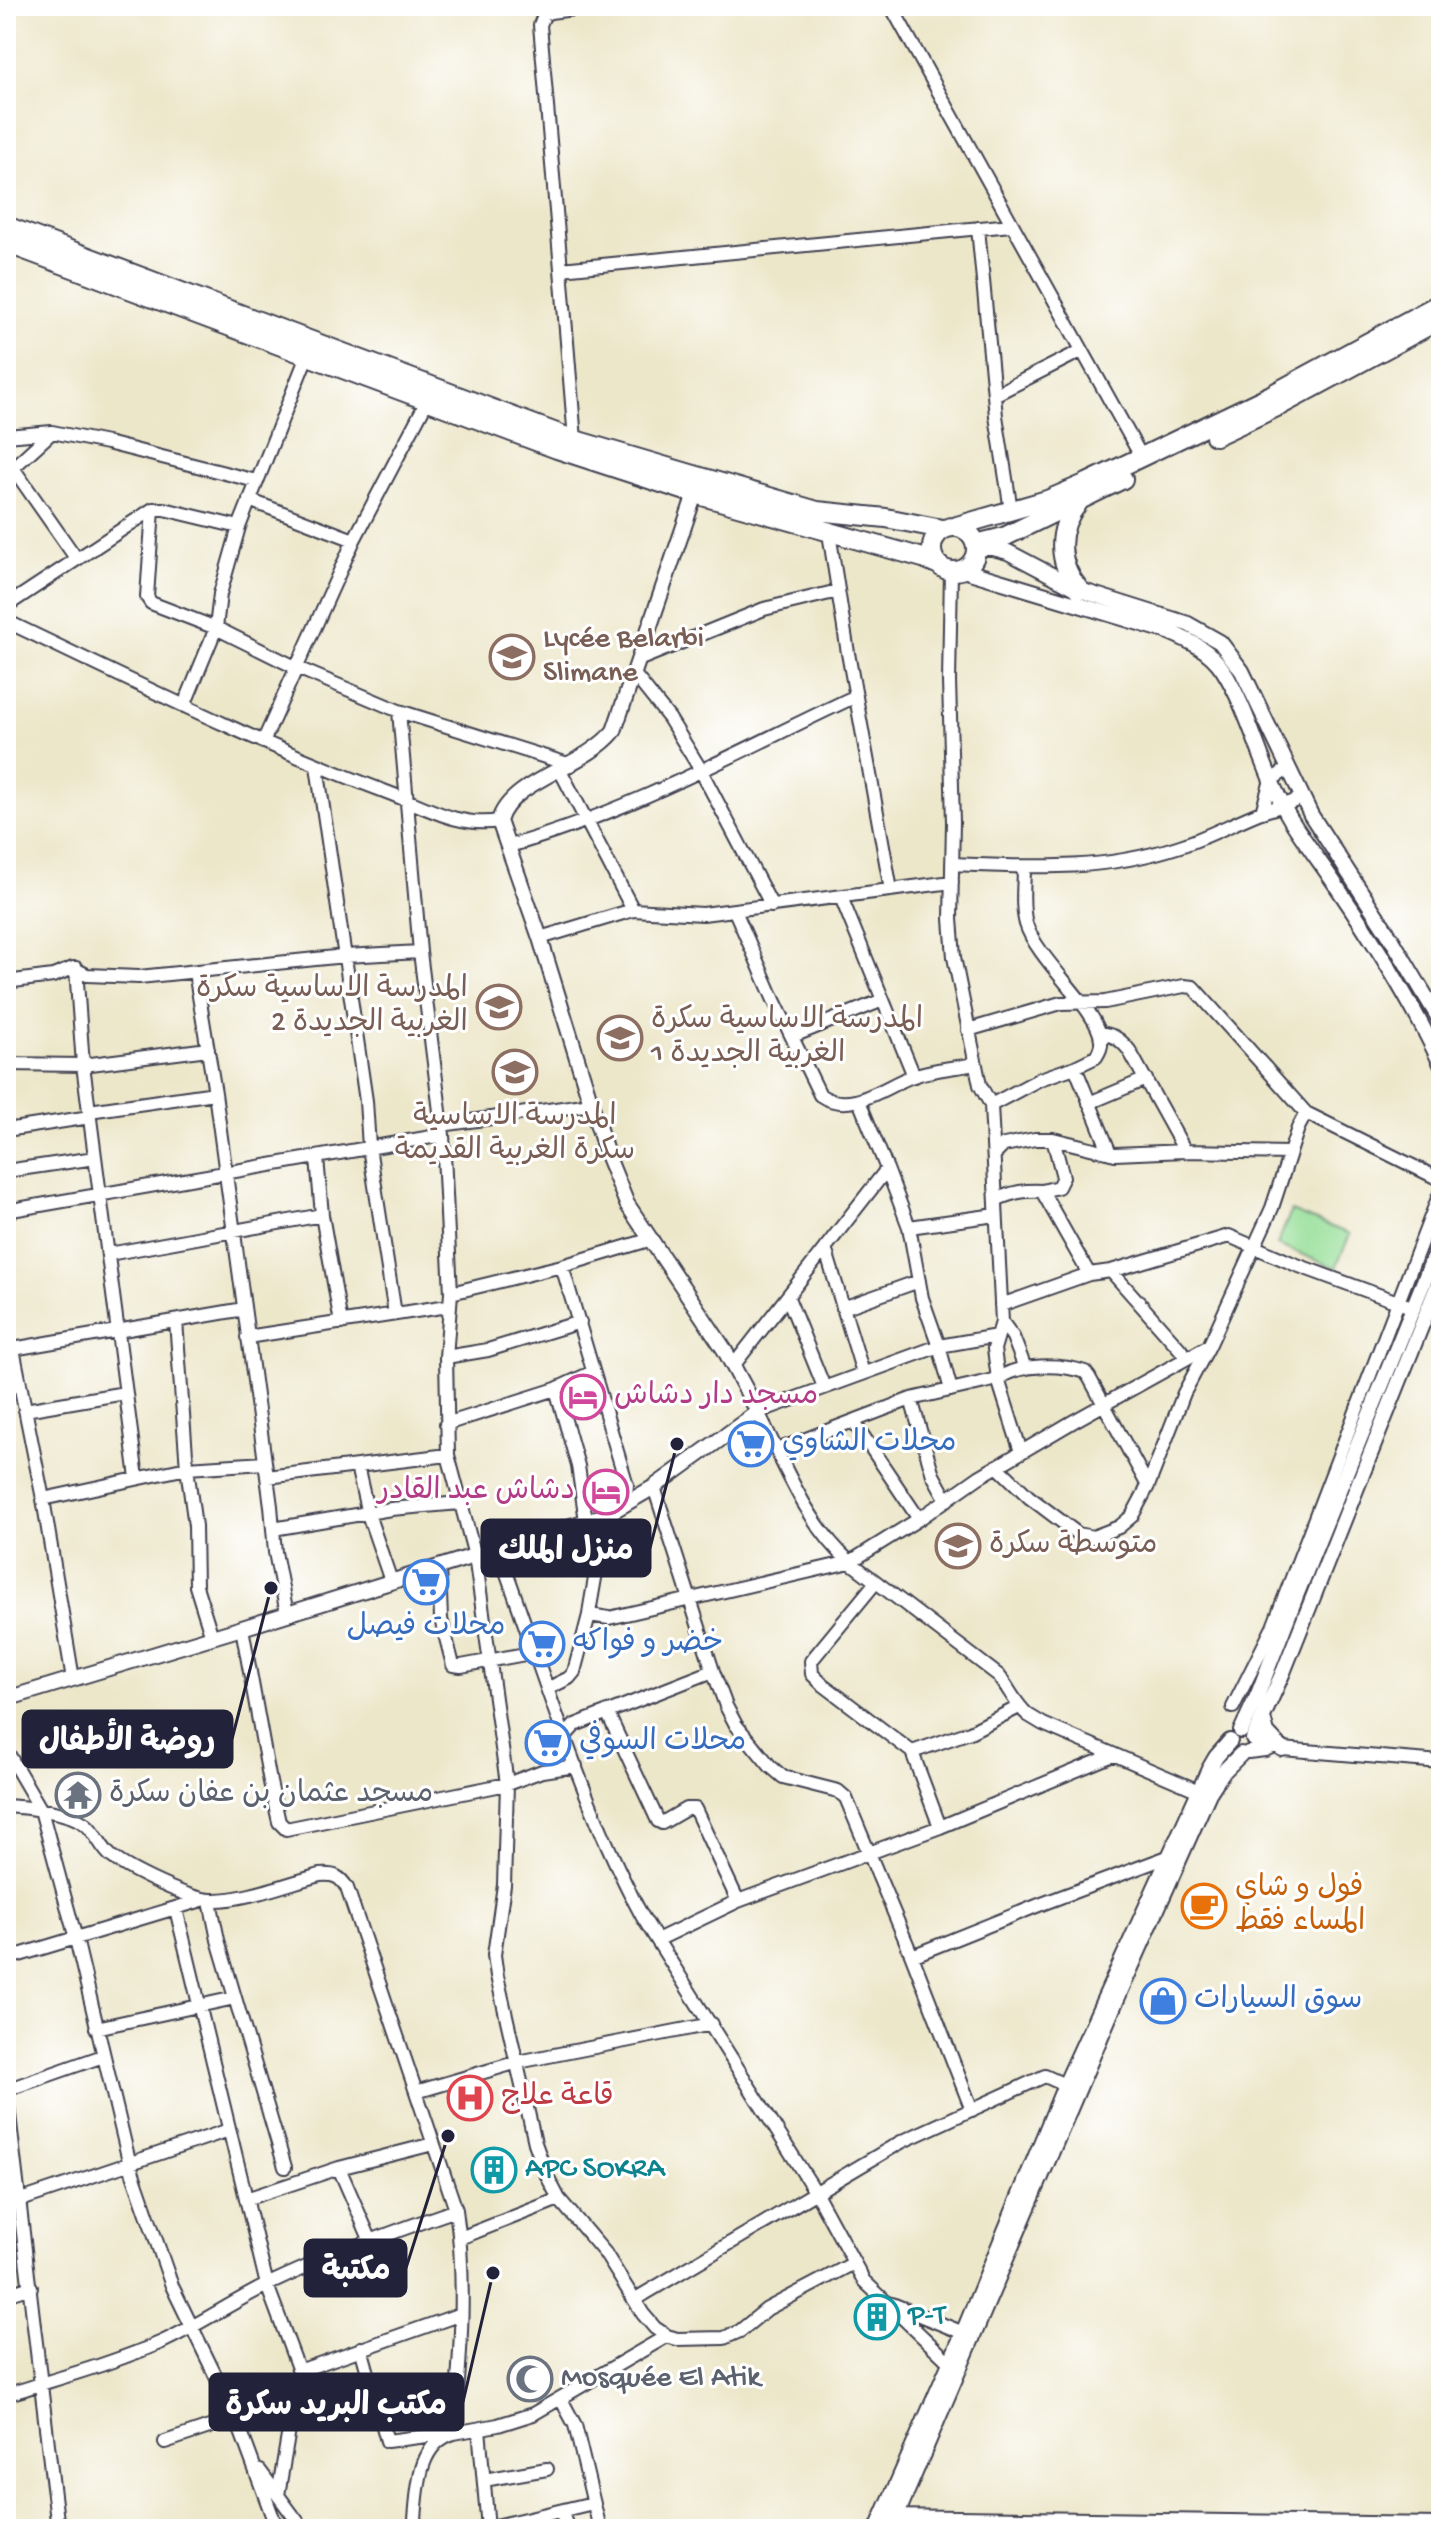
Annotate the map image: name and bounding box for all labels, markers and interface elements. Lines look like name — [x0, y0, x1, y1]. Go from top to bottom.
place label: Lycée Belarbi Slimane — [543, 623, 704, 692]
school or university icon: Lycée Belarbi Slimane — [488, 633, 536, 681]
place label: المدرسة الاساسية سكرة الغربية الجديدة 2 — [196, 973, 468, 1042]
school or university icon: المدرسة الاساسية سكرة الغربية الجديدة 2 — [475, 983, 523, 1031]
place label: المدرسة الاساسية سكرة الغربية الجديدة 1 — [650, 1004, 923, 1073]
school or university icon: المدرسة الاساسية سكرة الغربية الجديدة 1 — [596, 1014, 644, 1062]
school or university icon: المدرسة الاساسية سكرة الغربية القديمة — [491, 1048, 539, 1096]
place label: المدرسة الاساسية سكرة الغربية القديمة — [395, 1101, 635, 1170]
hotel icon: مسجد دار دشاش — [559, 1373, 607, 1421]
place label: مسجد دار دشاش — [614, 1380, 818, 1415]
supermarket icon: محلات الشاوي — [727, 1420, 775, 1468]
place label: محلات الشاوي — [782, 1427, 956, 1462]
hotel icon: دشاش عبد القادر — [582, 1468, 630, 1516]
place label: دشاش عبد القادر — [375, 1475, 575, 1510]
callout: منزل الملك — [482, 1520, 650, 1576]
school or university icon: متوسطة سكرة — [934, 1522, 982, 1570]
place label: متوسطة سكرة — [989, 1529, 1158, 1564]
text: منزل الملك — [498, 1534, 634, 1572]
supermarket icon: محلات فيصل — [402, 1558, 450, 1606]
place label: محلات فيصل — [347, 1611, 506, 1646]
supermarket icon: خضر و فواكه — [518, 1620, 566, 1668]
place label: خضر و فواكه — [573, 1627, 723, 1662]
callout: روضة الأطفال — [23, 1711, 232, 1767]
text: روضة الأطفال — [39, 1718, 215, 1763]
supermarket icon: محلات السوفي — [524, 1719, 572, 1767]
place label: محلات السوفي — [579, 1720, 746, 1761]
temple icon: مسجد عثمان بن عفان سكرة — [54, 1771, 102, 1819]
place label: مسجد عثمان بن عفان سكرة — [109, 1778, 433, 1813]
place label: فول و شاي المساء فقط — [1235, 1872, 1365, 1941]
cafe icon: فول و شاي المساء فقط — [1180, 1882, 1228, 1930]
shop icon: سوق السيارات — [1139, 1977, 1187, 2025]
place label: سوق السيارات — [1194, 1983, 1363, 2019]
hospital icon: قاعة علاج — [446, 2074, 494, 2122]
place label: قاعة علاج — [501, 2081, 614, 2116]
building icon: APC SOKRA — [470, 2146, 518, 2194]
place label: APC SOKRA — [525, 2153, 666, 2188]
callout: مكتبة — [305, 2240, 406, 2296]
text: مكتبة — [321, 2253, 391, 2292]
building icon: P-T — [853, 2293, 901, 2341]
place label: P-T — [907, 2300, 947, 2335]
mosque icon: Mosquée El Atik — [506, 2355, 554, 2403]
place label: Mosquée El Atik — [561, 2362, 763, 2397]
callout: مكتب البريد سكرة — [210, 2374, 463, 2430]
text: مكتب البريد سكرة — [225, 2389, 447, 2427]

